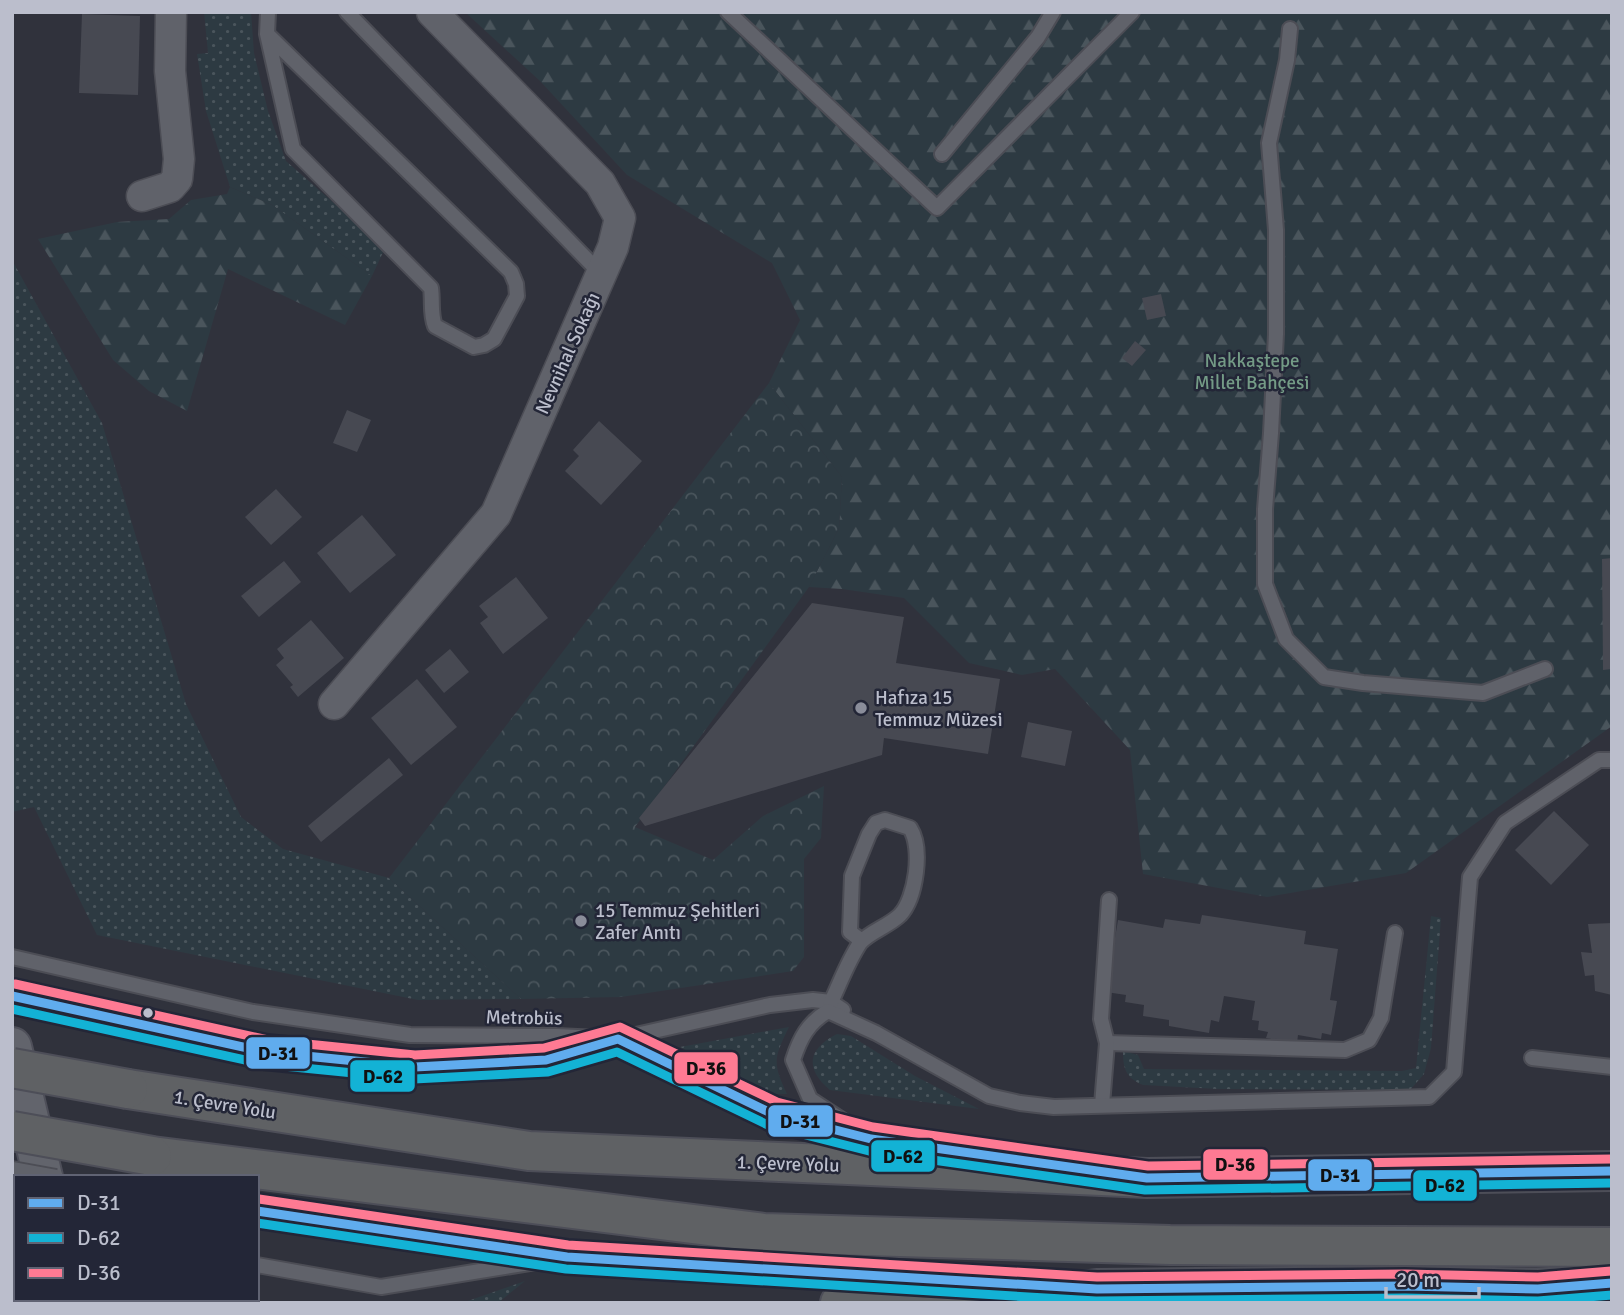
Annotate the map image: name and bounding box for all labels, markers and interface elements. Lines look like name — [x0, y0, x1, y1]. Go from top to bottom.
street label: Nevnihal Sokağı — [530, 289, 605, 418]
park label: Nakkaştepe Millet Bahçesi — [1195, 349, 1309, 395]
place label: Hafıza 15 Temmuz Müzesi — [875, 686, 1003, 732]
marker: Hafıza 15 Temmuz Müzesi — [853, 700, 869, 716]
place label: 15 Temmuz Şehitleri Zafer Anıtı — [595, 899, 760, 945]
marker: 15 Temmuz Şehitleri Zafer Anıtı — [573, 913, 589, 929]
street label: Metrobüs — [485, 1005, 563, 1031]
unlabelled marker — [141, 1006, 155, 1020]
line badge: D-31 — [245, 1036, 311, 1070]
text: D-31 — [258, 1042, 298, 1066]
line badge: D-36 — [673, 1051, 739, 1085]
text: D-36 — [686, 1057, 726, 1081]
line badge: D-62 — [349, 1059, 416, 1093]
text: D-62 — [363, 1065, 403, 1089]
street label: 1. Çevre Yolu — [172, 1085, 278, 1125]
line badge: D-31 — [767, 1104, 834, 1138]
text: D-31 — [780, 1110, 820, 1134]
line badge: D-62 — [870, 1139, 936, 1173]
text: D-62 — [883, 1145, 923, 1169]
line badge: D-36 — [1202, 1148, 1269, 1181]
street label: 1. Çevre Yolu — [736, 1150, 840, 1178]
text: D-36 — [1215, 1153, 1255, 1177]
line badge: D-31 — [1307, 1158, 1373, 1192]
text: D-31 — [1320, 1164, 1360, 1188]
line badge: D-62 — [1412, 1169, 1478, 1202]
text: D-62 — [1425, 1174, 1465, 1198]
legend — [14, 1175, 259, 1301]
text: D-31 — [77, 1190, 121, 1216]
text: D-62 — [77, 1225, 121, 1251]
scale bar — [1386, 1256, 1479, 1300]
text: D-36 — [77, 1260, 121, 1286]
text: 20 m — [1396, 1267, 1440, 1293]

